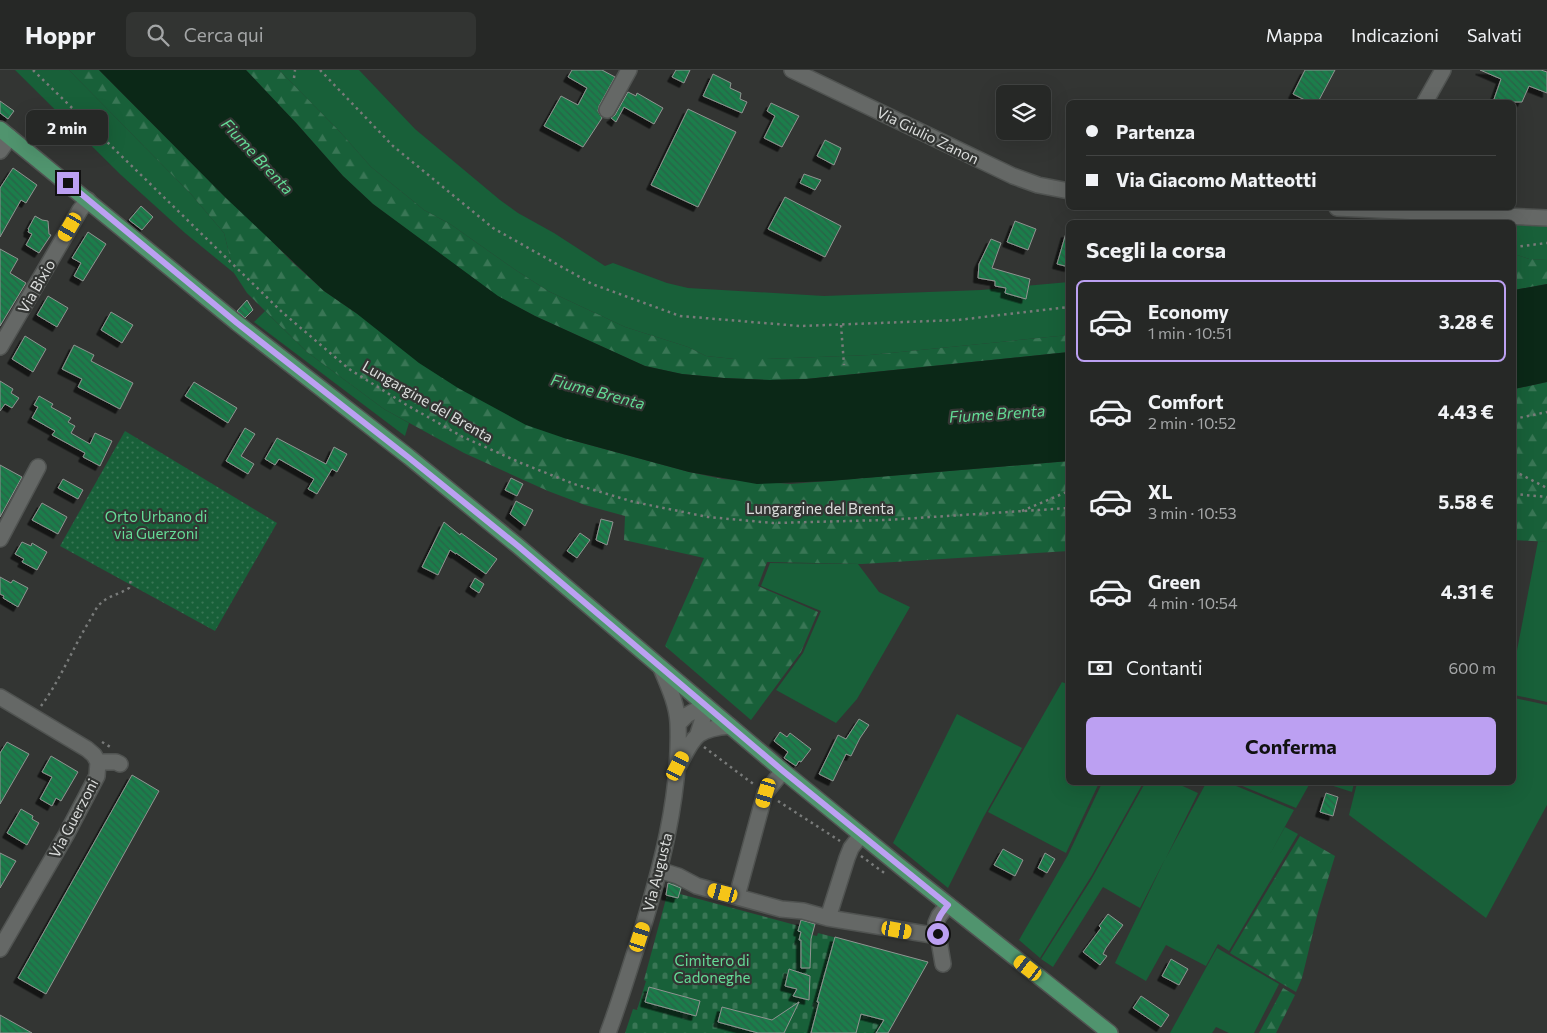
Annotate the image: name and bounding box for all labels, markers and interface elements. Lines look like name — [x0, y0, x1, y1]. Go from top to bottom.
search box — [126, 12, 476, 57]
text: Hoppr — [25, 20, 96, 49]
icon: search — [144, 21, 172, 49]
text: Cerca qui — [184, 23, 264, 46]
text: Mappa — [1266, 24, 1323, 46]
text: Indicazioni — [1351, 24, 1439, 46]
text: Salvati — [1467, 24, 1522, 46]
map controls — [996, 85, 1051, 140]
button: layers — [996, 85, 1051, 140]
street label: Via Giulio Zanon — [874, 102, 982, 168]
callout: 2 min — [27, 111, 109, 146]
water label: Fiume Brenta — [218, 114, 298, 198]
text: 2 min — [47, 118, 87, 137]
text: Partenza — [1116, 120, 1195, 143]
text: Via Giacomo Matteotti — [1116, 168, 1316, 191]
route end — [57, 172, 79, 194]
car — [56, 210, 83, 244]
text: Scegli la corsa — [1086, 236, 1226, 263]
street label: Via Bixio — [13, 256, 59, 316]
icon: car — [1088, 299, 1133, 344]
text: Economy — [1148, 300, 1229, 323]
text: 3.28 € — [1439, 310, 1494, 333]
text: 1 min · 10:51 — [1148, 323, 1232, 342]
street label: Lungargine del Brenta — [359, 356, 497, 446]
water label: Fiume Brenta — [549, 369, 647, 413]
icon: car — [1088, 389, 1133, 434]
text: Comfort — [1148, 390, 1224, 413]
water label: Fiume Brenta — [948, 400, 1046, 426]
text: 4.43 € — [1438, 400, 1494, 423]
text: 2 min · 10:52 — [1148, 413, 1236, 432]
icon: car — [1088, 479, 1133, 524]
text: XL — [1148, 480, 1173, 503]
text: 5.58 € — [1438, 490, 1494, 513]
street label: Lungargine del Brenta — [746, 499, 894, 517]
text: 3 min · 10:53 — [1148, 503, 1237, 522]
park label: Orto Urbano di via Guerzoni — [105, 507, 207, 542]
icon: car — [1088, 569, 1133, 614]
text: Green — [1148, 570, 1200, 593]
text: 4.31 € — [1441, 580, 1494, 603]
text: 4 min · 10:54 — [1148, 593, 1238, 612]
icon: cash — [1086, 654, 1114, 682]
text: Contanti — [1126, 656, 1203, 679]
text: 600 m — [1448, 658, 1496, 677]
button: Conferma — [1086, 717, 1496, 775]
car — [664, 749, 691, 783]
street label: Via Guerzoni — [45, 775, 101, 861]
car — [754, 776, 777, 810]
street label: Via Augusta — [639, 831, 675, 913]
car — [706, 882, 739, 904]
car — [628, 920, 651, 954]
car — [880, 920, 913, 940]
route start — [927, 923, 949, 945]
park label: Cimitero di Cadoneghe — [674, 951, 751, 986]
car — [1011, 953, 1044, 983]

